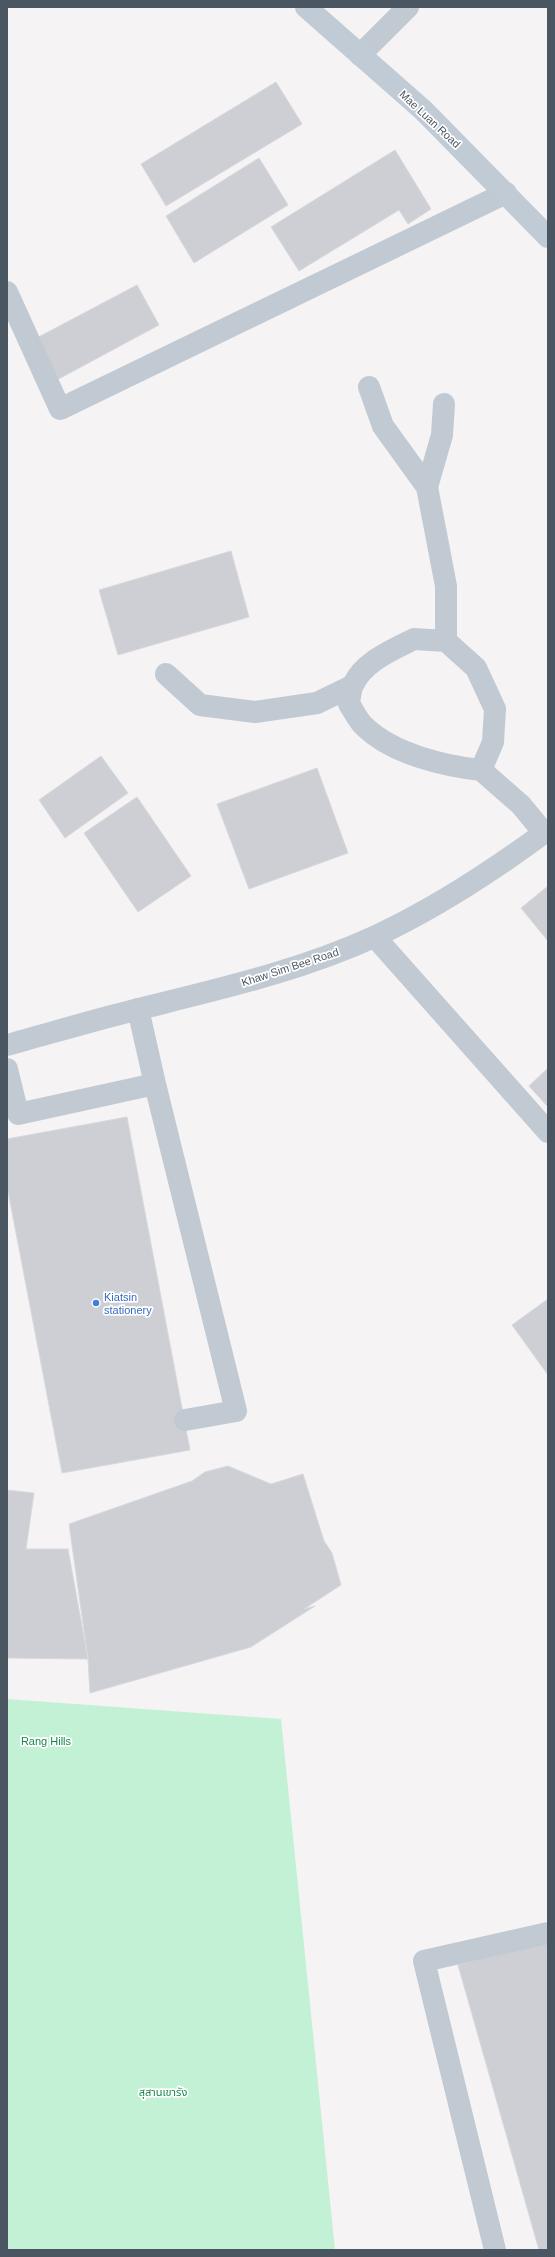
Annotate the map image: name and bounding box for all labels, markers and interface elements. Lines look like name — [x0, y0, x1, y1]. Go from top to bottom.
street label: Mae Luan Road — [397, 88, 463, 150]
street label: Khaw Sim Bee Road — [240, 946, 340, 988]
place label: Kiatsin stationery — [104, 1291, 152, 1316]
marker: Kiatsin stationery — [91, 1298, 101, 1308]
park label: Rang Hills — [21, 1735, 72, 1747]
park label: สุสานเขารัง — [139, 2086, 187, 2099]

